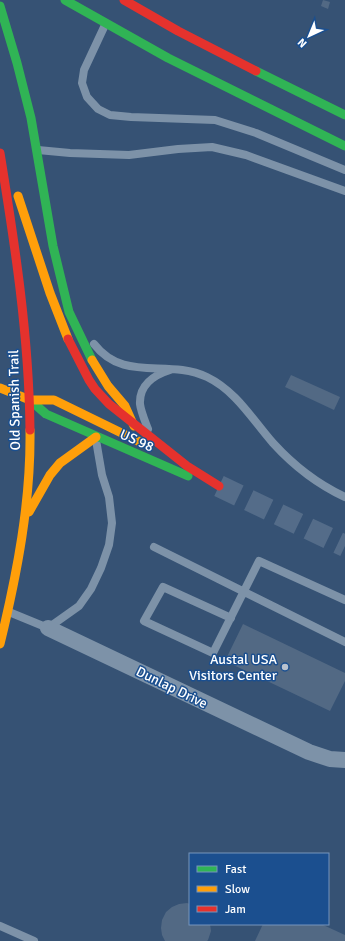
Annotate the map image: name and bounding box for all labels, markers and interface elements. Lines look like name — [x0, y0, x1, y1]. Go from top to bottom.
north arrow — [289, 16, 329, 56]
text: N — [295, 35, 310, 50]
street label: Old Spanish Trail — [5, 350, 24, 450]
street label: US 98 — [117, 426, 156, 455]
place label: Austal USA Visitors Center — [189, 651, 278, 684]
marker: Austal USA Visitors Center — [280, 662, 290, 672]
street label: Dunlap Drive — [133, 663, 210, 712]
legend — [189, 853, 329, 925]
text: Fast — [225, 862, 246, 877]
text: Slow — [225, 882, 250, 897]
text: Jam — [225, 902, 246, 917]

